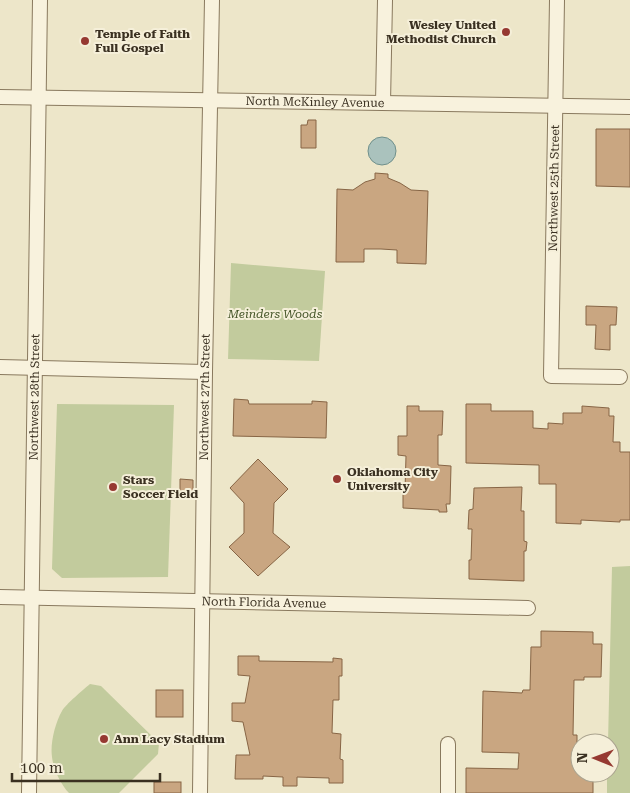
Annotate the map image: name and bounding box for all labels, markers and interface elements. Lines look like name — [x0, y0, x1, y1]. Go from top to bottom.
place label: Wesley United Methodist Church — [386, 18, 496, 46]
marker: Wesley United Methodist Church — [500, 26, 512, 38]
place label: Temple of Faith Full Gospel — [95, 27, 190, 55]
marker: Temple of Faith Full Gospel — [79, 35, 91, 47]
street label: North McKinley Avenue — [245, 94, 385, 110]
street label: Northwest 25th Street — [546, 124, 562, 251]
park label: Meinders Woods — [227, 307, 323, 321]
street label: Northwest 28th Street — [27, 333, 42, 461]
street label: Northwest 27th Street — [197, 333, 213, 461]
place label: Oklahoma City University — [347, 465, 439, 493]
place label: Stars Soccer Field — [123, 473, 198, 501]
marker: Oklahoma City University — [331, 473, 343, 485]
marker: Stars Soccer Field — [107, 481, 119, 493]
street label: North Florida Avenue — [201, 594, 327, 611]
place label: Ann Lacy Stadium — [114, 732, 225, 746]
marker: Ann Lacy Stadium — [98, 733, 110, 745]
north arrow — [570, 733, 620, 783]
scale bar — [12, 750, 160, 782]
text: N — [574, 752, 590, 763]
text: 100 m — [20, 759, 63, 777]

